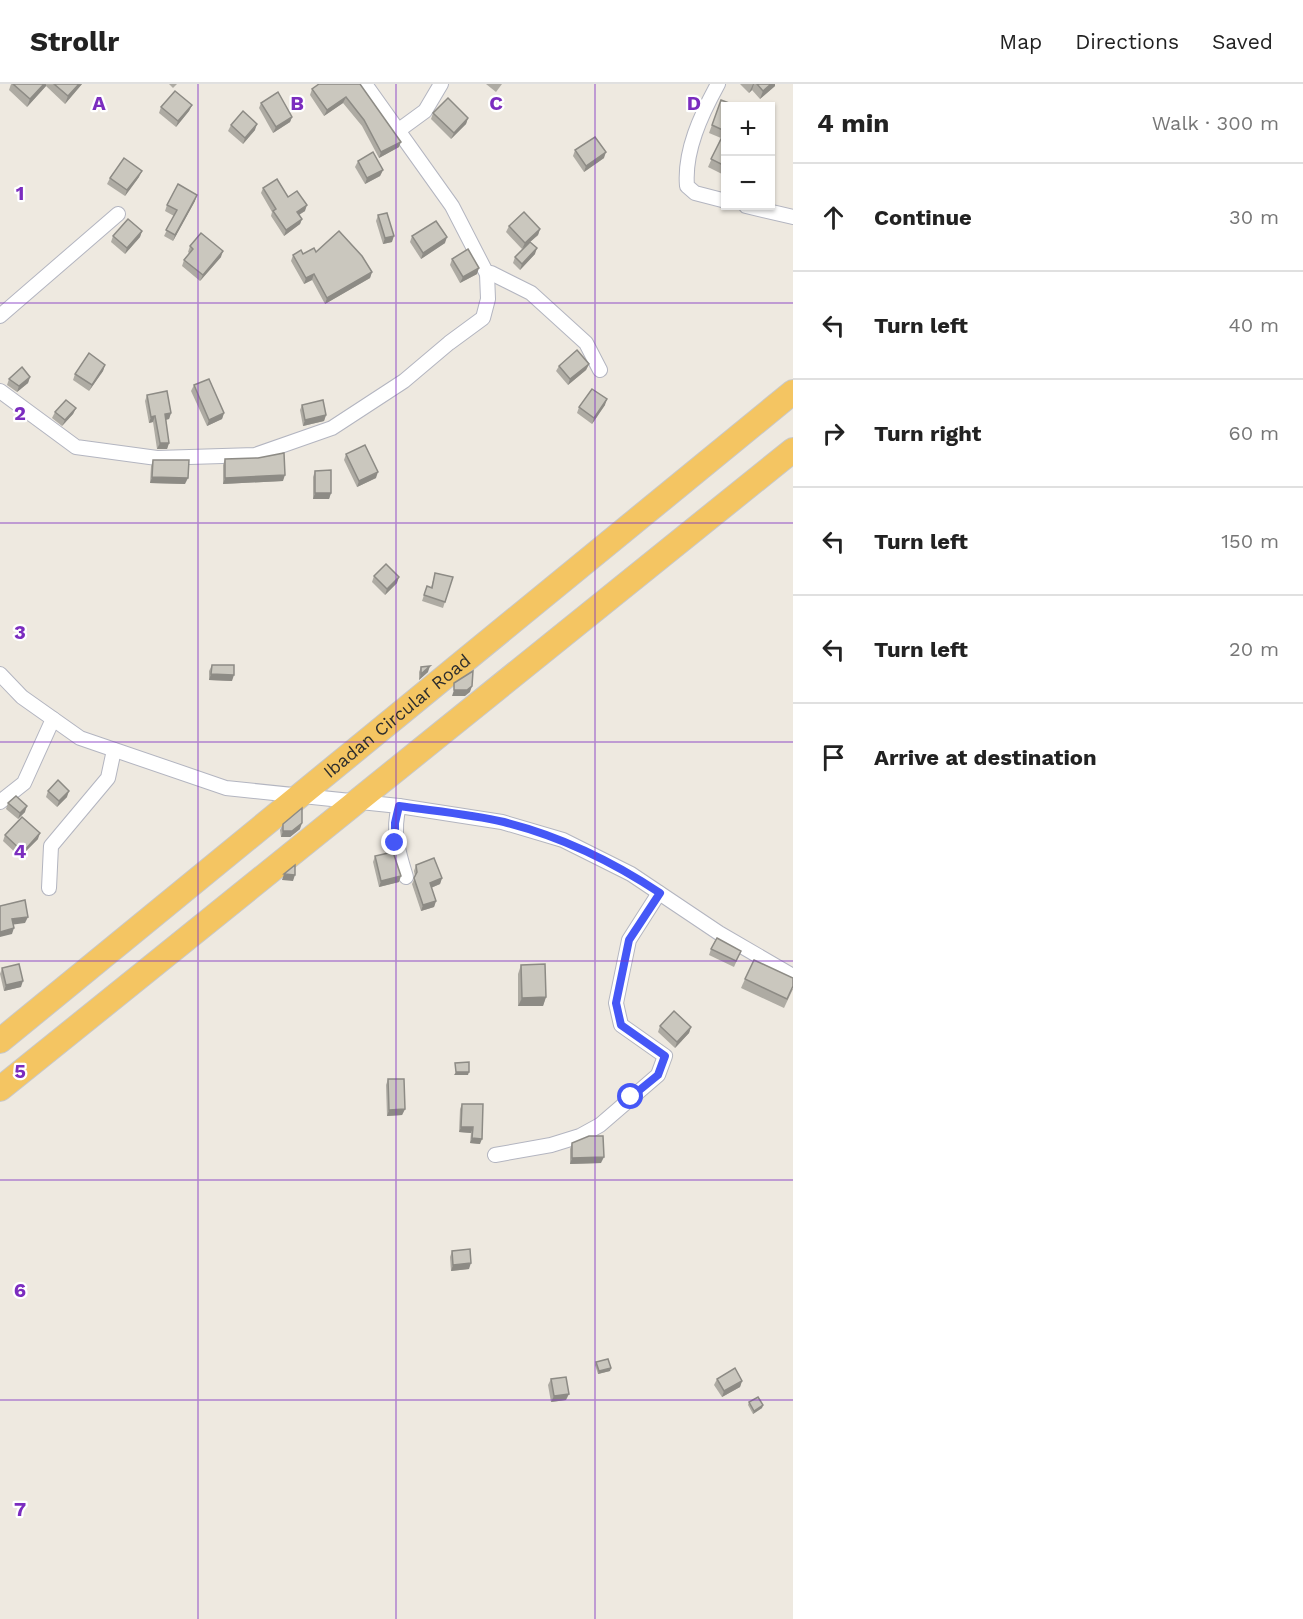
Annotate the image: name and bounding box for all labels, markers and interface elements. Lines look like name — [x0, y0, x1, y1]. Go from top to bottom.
text: Strollr — [30, 25, 119, 58]
text: Map — [999, 29, 1042, 54]
text: Directions — [1075, 29, 1179, 54]
text: Saved — [1212, 29, 1273, 54]
text: A — [92, 91, 106, 115]
text: B — [290, 91, 304, 115]
text: C — [489, 91, 503, 115]
text: D — [687, 91, 701, 115]
map controls — [721, 102, 775, 210]
button: + — [721, 102, 775, 156]
text: 4 min — [817, 108, 889, 138]
text: Walk · 300 m — [1152, 111, 1279, 135]
button: − — [721, 156, 775, 210]
text: 1 — [16, 181, 24, 205]
icon: ahead — [817, 201, 850, 234]
text: Continue — [874, 205, 972, 230]
text: 30 m — [1229, 205, 1279, 229]
icon: left — [817, 309, 850, 342]
text: Turn left — [874, 313, 968, 338]
text: 40 m — [1228, 313, 1279, 337]
text: 2 — [14, 401, 26, 425]
icon: right — [817, 417, 850, 450]
text: Turn right — [874, 421, 981, 446]
text: 60 m — [1229, 421, 1279, 445]
icon: left — [817, 525, 850, 558]
text: Turn left — [874, 529, 968, 554]
text: 150 m — [1221, 529, 1279, 553]
text: 3 — [14, 620, 26, 644]
icon: left — [817, 633, 850, 666]
text: Turn left — [874, 637, 968, 662]
text: 20 m — [1229, 637, 1279, 661]
street label: Ibadan Circular Road — [319, 649, 474, 782]
icon: arrive — [817, 741, 850, 774]
text: Arrive at destination — [874, 745, 1097, 770]
route end — [381, 829, 407, 855]
text: 4 — [14, 839, 27, 863]
text: 5 — [14, 1059, 26, 1083]
route start — [617, 1083, 643, 1109]
text: 6 — [14, 1278, 26, 1302]
text: 7 — [14, 1497, 26, 1521]

